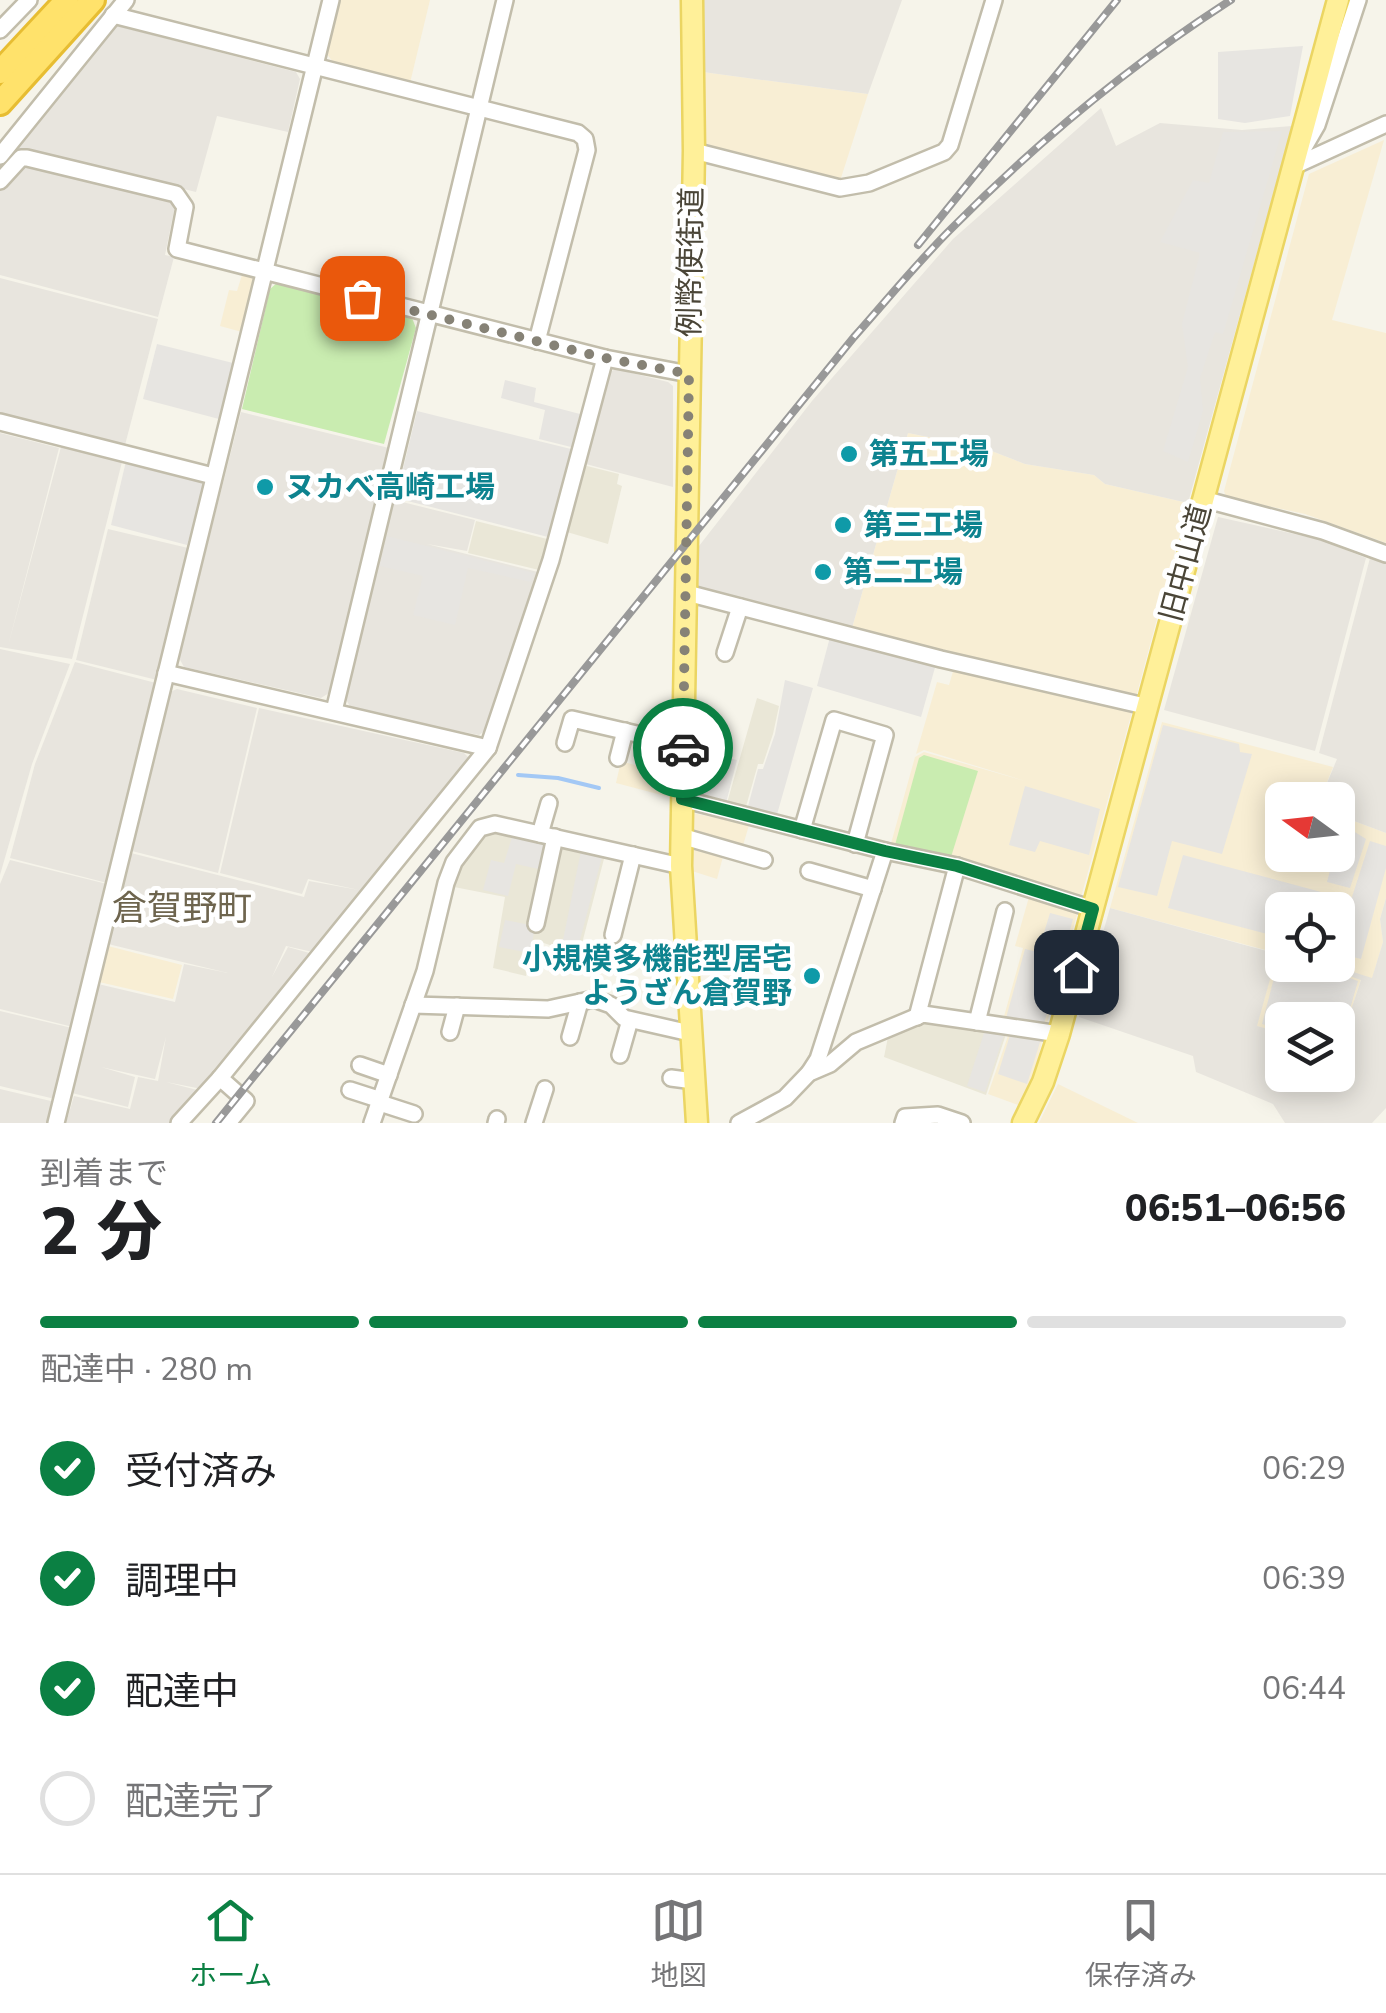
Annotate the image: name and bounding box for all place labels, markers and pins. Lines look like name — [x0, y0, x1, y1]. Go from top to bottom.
pin — [320, 256, 405, 341]
place label: 第五工場 — [869, 434, 989, 475]
marker: 第五工場 — [838, 443, 860, 465]
place label: ヌカべ高崎工場 — [285, 467, 495, 508]
marker: ヌカべ高崎工場 — [254, 476, 276, 498]
place label: 第三工場 — [863, 505, 983, 546]
marker: 第三工場 — [832, 514, 854, 536]
place label: 第二工場 — [843, 552, 963, 593]
marker: 第二工場 — [812, 561, 834, 583]
pin — [1034, 930, 1119, 1015]
place label: 小規模多機能型居宅 ようざん倉賀野 — [522, 939, 792, 1014]
marker: 小規模多機能型居宅 ようざん倉賀野 — [801, 965, 823, 987]

